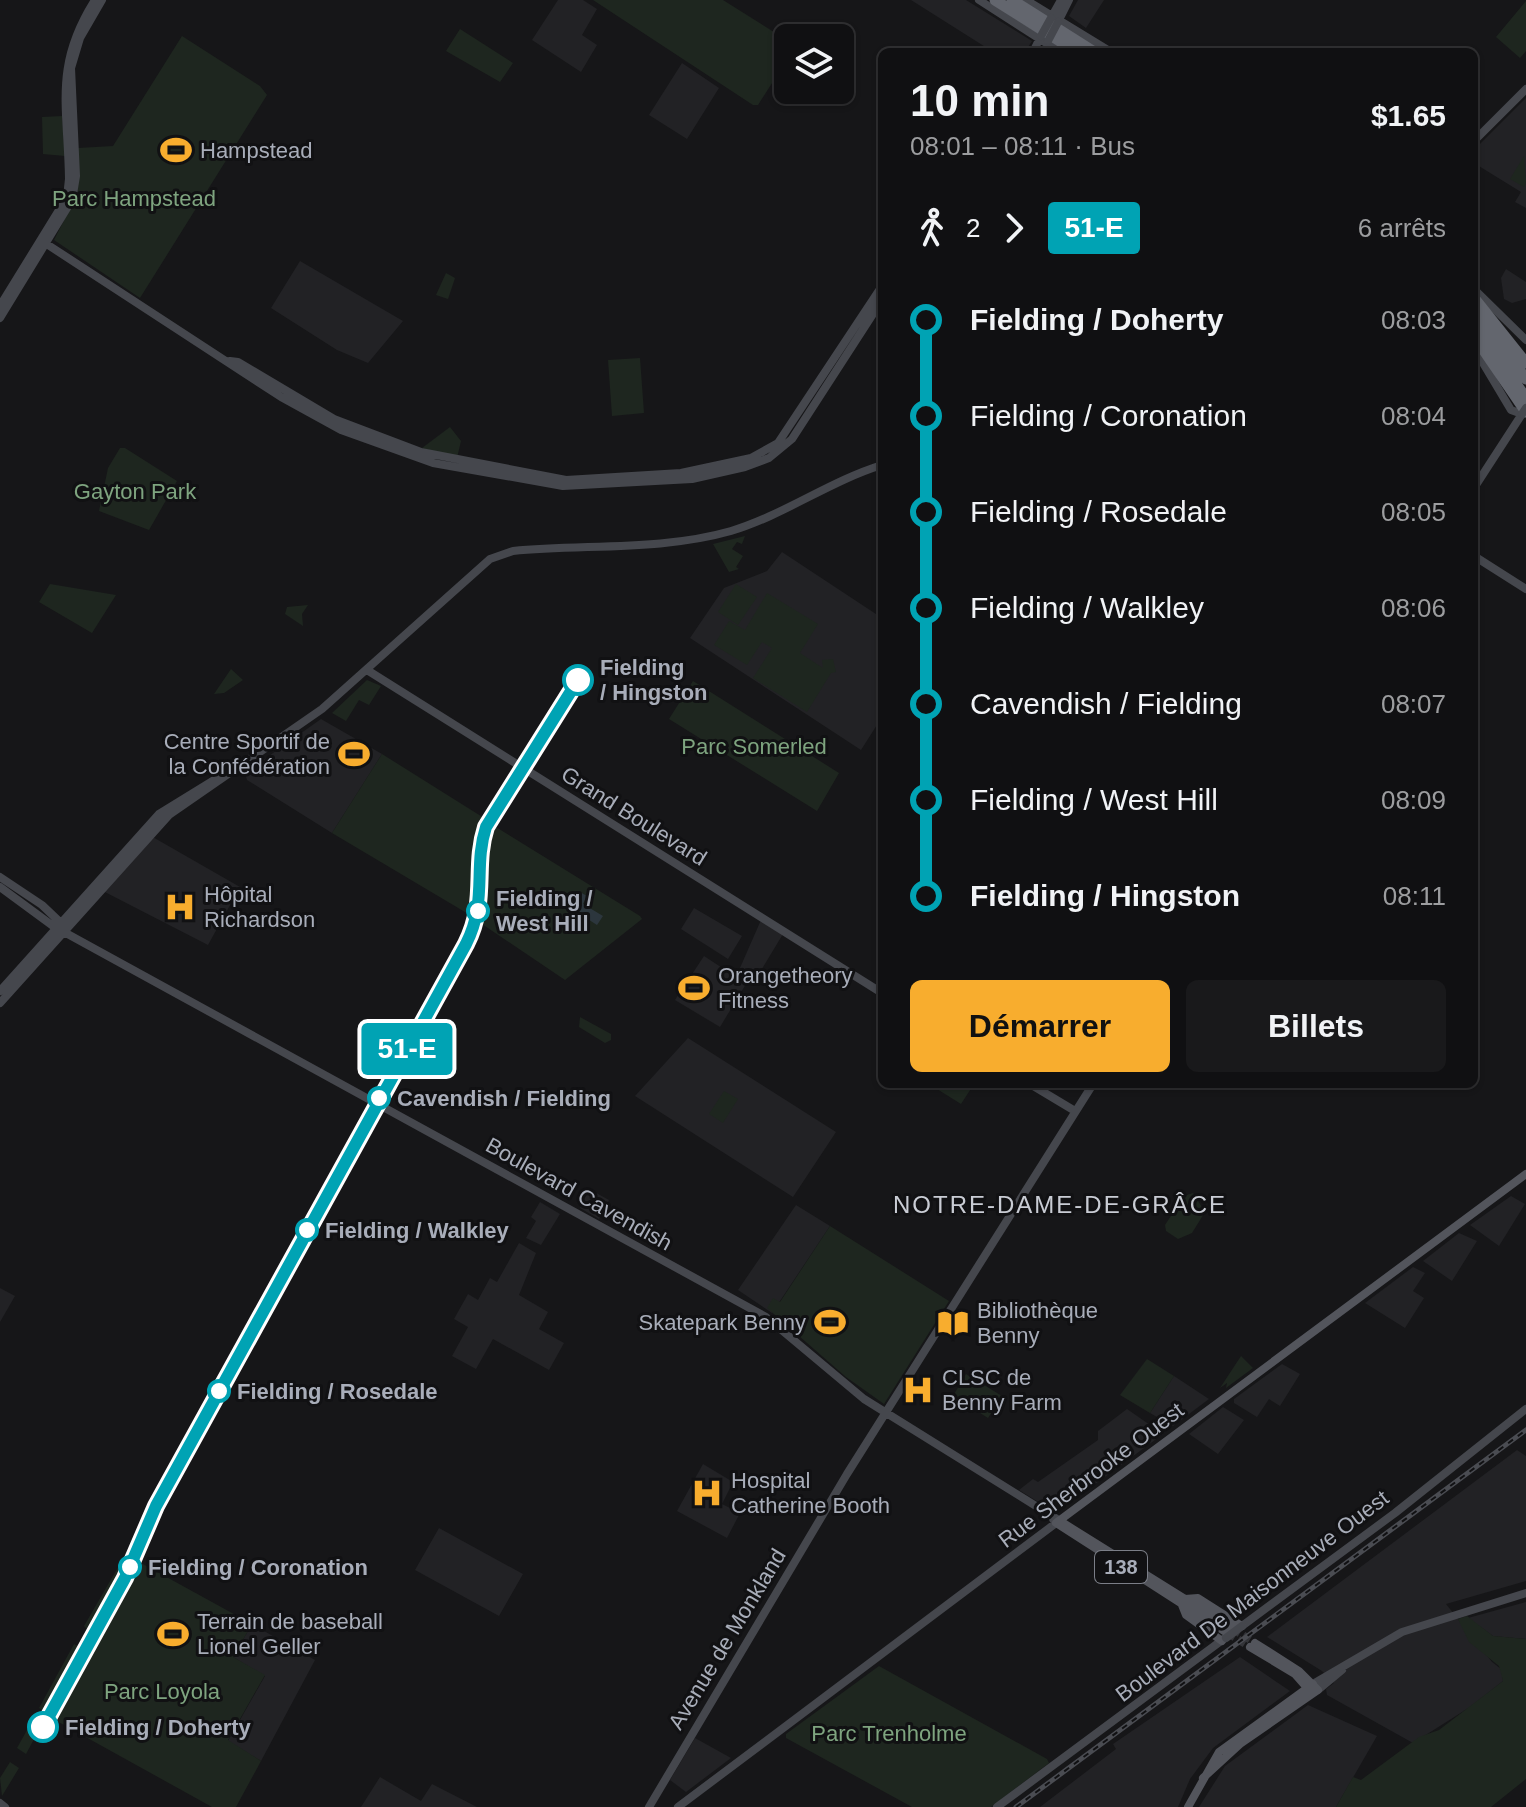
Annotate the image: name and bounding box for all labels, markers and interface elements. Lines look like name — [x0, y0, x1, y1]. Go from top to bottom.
map controls — [774, 24, 854, 104]
button: layers — [774, 24, 854, 104]
text: 10 min — [910, 76, 1049, 125]
text: $1.65 — [1371, 99, 1446, 132]
text: 08:01 – 08:11 · Bus — [910, 131, 1135, 161]
sports icon: Hampstead — [159, 133, 193, 167]
place label: Hampstead — [200, 138, 313, 163]
park label: Parc Hampstead — [52, 186, 216, 211]
icon: walk — [910, 206, 954, 250]
icon: forward — [992, 206, 1036, 250]
text: 51-E — [1064, 212, 1124, 243]
text: 2 — [966, 213, 980, 243]
text: 6 arrêts — [1358, 213, 1446, 243]
text: Fielding / Doherty — [970, 303, 1223, 336]
text: 08:03 — [1381, 305, 1446, 335]
text: Fielding / Coronation — [970, 399, 1247, 432]
text: 08:04 — [1381, 401, 1446, 431]
park label: Gayton Park — [74, 479, 197, 504]
text: Fielding / Rosedale — [970, 495, 1227, 528]
text: 08:05 — [1381, 497, 1446, 527]
text: Fielding / Walkley — [970, 591, 1204, 624]
text: 08:06 — [1381, 593, 1446, 623]
place label: Fielding / Hingston — [600, 655, 708, 705]
marker: Fielding / Hingston — [563, 665, 593, 695]
text: Cavendish / Fielding — [970, 687, 1242, 720]
text: 08:07 — [1381, 689, 1446, 719]
place label: Centre Sportif de la Confédération — [164, 729, 330, 779]
park label: Parc Somerled — [681, 734, 827, 759]
sports icon: Centre Sportif de la Confédération — [337, 737, 371, 771]
street label: Grand Boulevard — [557, 761, 711, 871]
text: Fielding / West Hill — [970, 783, 1218, 816]
text: 08:09 — [1381, 785, 1446, 815]
text: Fielding / Hingston — [970, 879, 1240, 912]
text: 08:11 — [1383, 881, 1446, 911]
place label: Hôpital Richardson — [204, 882, 315, 932]
place label: Fielding / West Hill — [496, 886, 593, 936]
hospital icon: Hôpital Richardson — [163, 890, 197, 924]
marker: Fielding / West Hill — [467, 900, 489, 922]
place label: Orangetheory Fitness — [718, 963, 853, 1013]
sports icon: Orangetheory Fitness — [677, 971, 711, 1005]
button: Démarrer — [910, 980, 1170, 1072]
button: Billets — [1186, 980, 1446, 1072]
line badge: 51-E — [351, 1023, 463, 1075]
text: 51-E — [377, 1033, 437, 1064]
place label: Cavendish / Fielding — [397, 1086, 611, 1111]
marker: Cavendish / Fielding — [368, 1087, 390, 1109]
street label: Boulevard Cavendish — [481, 1132, 677, 1256]
district label: NOTRE-DAME-DE-GRÂCE — [893, 1191, 1227, 1218]
place label: Fielding / Walkley — [325, 1218, 510, 1243]
marker: Fielding / Walkley — [296, 1219, 318, 1241]
place label: Bibliothèque Benny — [977, 1298, 1098, 1348]
sports icon: Skatepark Benny — [813, 1305, 847, 1339]
library icon: Bibliothèque Benny — [936, 1306, 970, 1340]
place label: Skatepark Benny — [638, 1310, 806, 1335]
place label: CLSC de Benny Farm — [942, 1365, 1062, 1415]
hospital icon: CLSC de Benny Farm — [901, 1373, 935, 1407]
place label: Fielding / Rosedale — [237, 1379, 437, 1404]
marker: Fielding / Rosedale — [208, 1380, 230, 1402]
street label: Rue Sherbrooke Ouest — [994, 1397, 1188, 1553]
place label: Hospital Catherine Booth — [731, 1468, 890, 1518]
hospital icon: Hospital Catherine Booth — [690, 1476, 724, 1510]
street label: Boulevard De Maisonneuve Ouest — [1111, 1485, 1393, 1707]
street label: Avenue de Monkland — [663, 1544, 791, 1734]
road number: 138 — [1095, 1551, 1147, 1583]
place label: Fielding / Coronation — [148, 1555, 368, 1580]
marker: Fielding / Coronation — [119, 1556, 141, 1578]
place label: Terrain de baseball Lionel Geller — [197, 1609, 383, 1659]
sports icon: Terrain de baseball Lionel Geller — [156, 1617, 190, 1651]
park label: Parc Loyola — [104, 1679, 221, 1704]
marker: Fielding / Doherty — [28, 1712, 58, 1742]
place label: Fielding / Doherty — [65, 1715, 252, 1740]
park label: Parc Trenholme — [811, 1721, 967, 1746]

